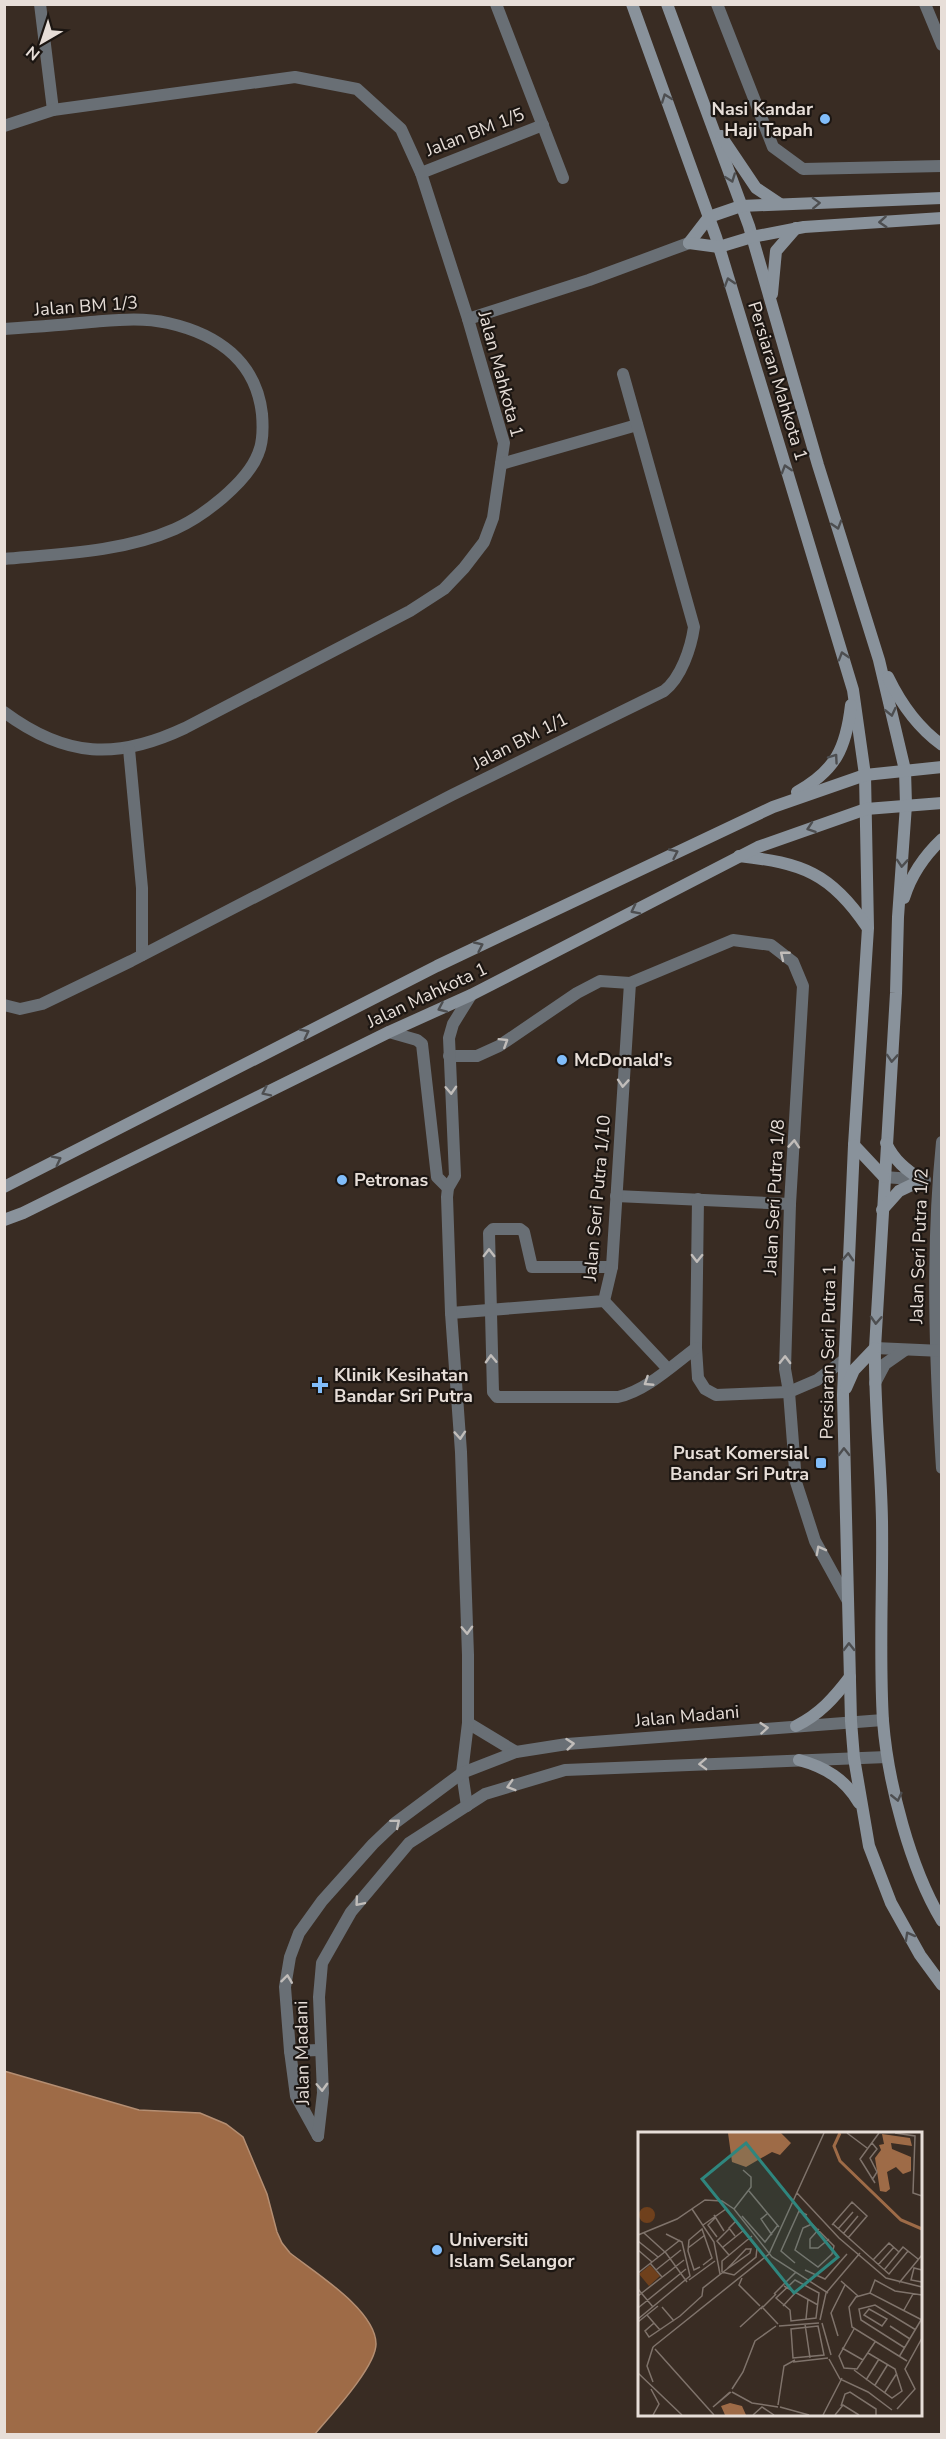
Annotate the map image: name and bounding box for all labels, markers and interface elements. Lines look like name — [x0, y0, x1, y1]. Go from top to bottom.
north arrow — [12, 12, 72, 72]
text: N — [22, 41, 45, 65]
one-way arrow — [661, 93, 673, 104]
place label: Nasi Kandar Haji Tapah — [711, 97, 813, 142]
street label: Jalan BM 1/5 — [421, 102, 528, 162]
marker: Nasi Kandar Haji Tapah — [818, 112, 832, 126]
one-way arrow — [724, 172, 736, 183]
one-way arrow — [812, 196, 821, 209]
one-way arrow — [879, 215, 888, 228]
one-way arrow — [724, 277, 737, 288]
street label: Jalan BM 1/3 — [32, 290, 139, 322]
street label: Persiaran Mahkota 1 — [742, 299, 814, 463]
street label: Jalan Mahkota 1 — [472, 307, 529, 440]
one-way arrow — [781, 464, 793, 475]
one-way arrow — [830, 519, 842, 530]
one-way arrow — [838, 651, 850, 662]
street label: Jalan BM 1/1 — [467, 707, 572, 776]
one-way arrow — [884, 707, 897, 717]
one-way arrow — [827, 754, 838, 765]
one-way arrow — [806, 821, 817, 834]
one-way arrow — [668, 849, 679, 861]
one-way arrow — [896, 859, 909, 868]
one-way arrow — [630, 903, 641, 915]
one-way arrow — [473, 941, 484, 953]
one-way arrow — [780, 952, 791, 963]
street label: Jalan Mahkota 1 — [362, 957, 491, 1034]
one-way arrow — [438, 1001, 449, 1013]
one-way arrow — [299, 1029, 310, 1041]
one-way arrow — [498, 1038, 508, 1050]
place label: McDonald's — [574, 1048, 672, 1072]
marker: McDonald's — [555, 1053, 569, 1067]
one-way arrow — [885, 1053, 898, 1062]
one-way arrow — [617, 1079, 630, 1088]
one-way arrow — [262, 1085, 273, 1096]
one-way arrow — [444, 1085, 457, 1094]
street label: Jalan Seri Putra 1/10 — [578, 1114, 616, 1283]
street label: Jalan Seri Putra 1/8 — [758, 1119, 790, 1276]
one-way arrow — [787, 1139, 800, 1148]
one-way arrow — [50, 1156, 61, 1168]
place label: Petronas — [354, 1168, 429, 1192]
street label: Jalan Seri Putra 1/2 — [904, 1168, 934, 1325]
marker: Petronas — [335, 1173, 349, 1187]
one-way arrow — [483, 1249, 495, 1258]
one-way arrow — [842, 1252, 855, 1261]
one-way arrow — [691, 1253, 703, 1262]
street label: Persiaran Seri Putra 1 — [814, 1264, 842, 1440]
one-way arrow — [870, 1315, 883, 1324]
one-way arrow — [485, 1354, 498, 1363]
one-way arrow — [779, 1355, 792, 1364]
place label: Klinik Kesihatan Bandar Sri Putra — [334, 1363, 473, 1408]
one-way arrow — [644, 1375, 655, 1386]
marker: Klinik Kesihatan Bandar Sri Putra — [311, 1376, 329, 1394]
one-way arrow — [453, 1430, 466, 1439]
place label: Pusat Komersial Bandar Sri Putra — [670, 1441, 809, 1486]
one-way arrow — [838, 1447, 851, 1456]
marker: Pusat Komersial Bandar Sri Putra — [814, 1456, 828, 1470]
one-way arrow — [816, 1545, 827, 1556]
one-way arrow — [460, 1625, 473, 1634]
one-way arrow — [843, 1642, 855, 1651]
street label: Jalan Madani — [633, 1699, 740, 1733]
one-way arrow — [760, 1722, 769, 1735]
one-way arrow — [565, 1738, 574, 1751]
one-way arrow — [699, 1757, 708, 1770]
one-way arrow — [506, 1779, 516, 1791]
one-way arrow — [889, 1792, 902, 1802]
one-way arrow — [389, 1819, 400, 1830]
one-way arrow — [355, 1895, 366, 1906]
one-way arrow — [905, 1932, 917, 1942]
one-way arrow — [280, 1974, 292, 1983]
street label: Jalan Madani — [289, 2001, 315, 2106]
one-way arrow — [316, 2082, 329, 2091]
inset map — [638, 2132, 922, 2415]
place label: Universiti Islam Selangor — [449, 2228, 575, 2273]
marker: Universiti Islam Selangor — [430, 2243, 444, 2257]

